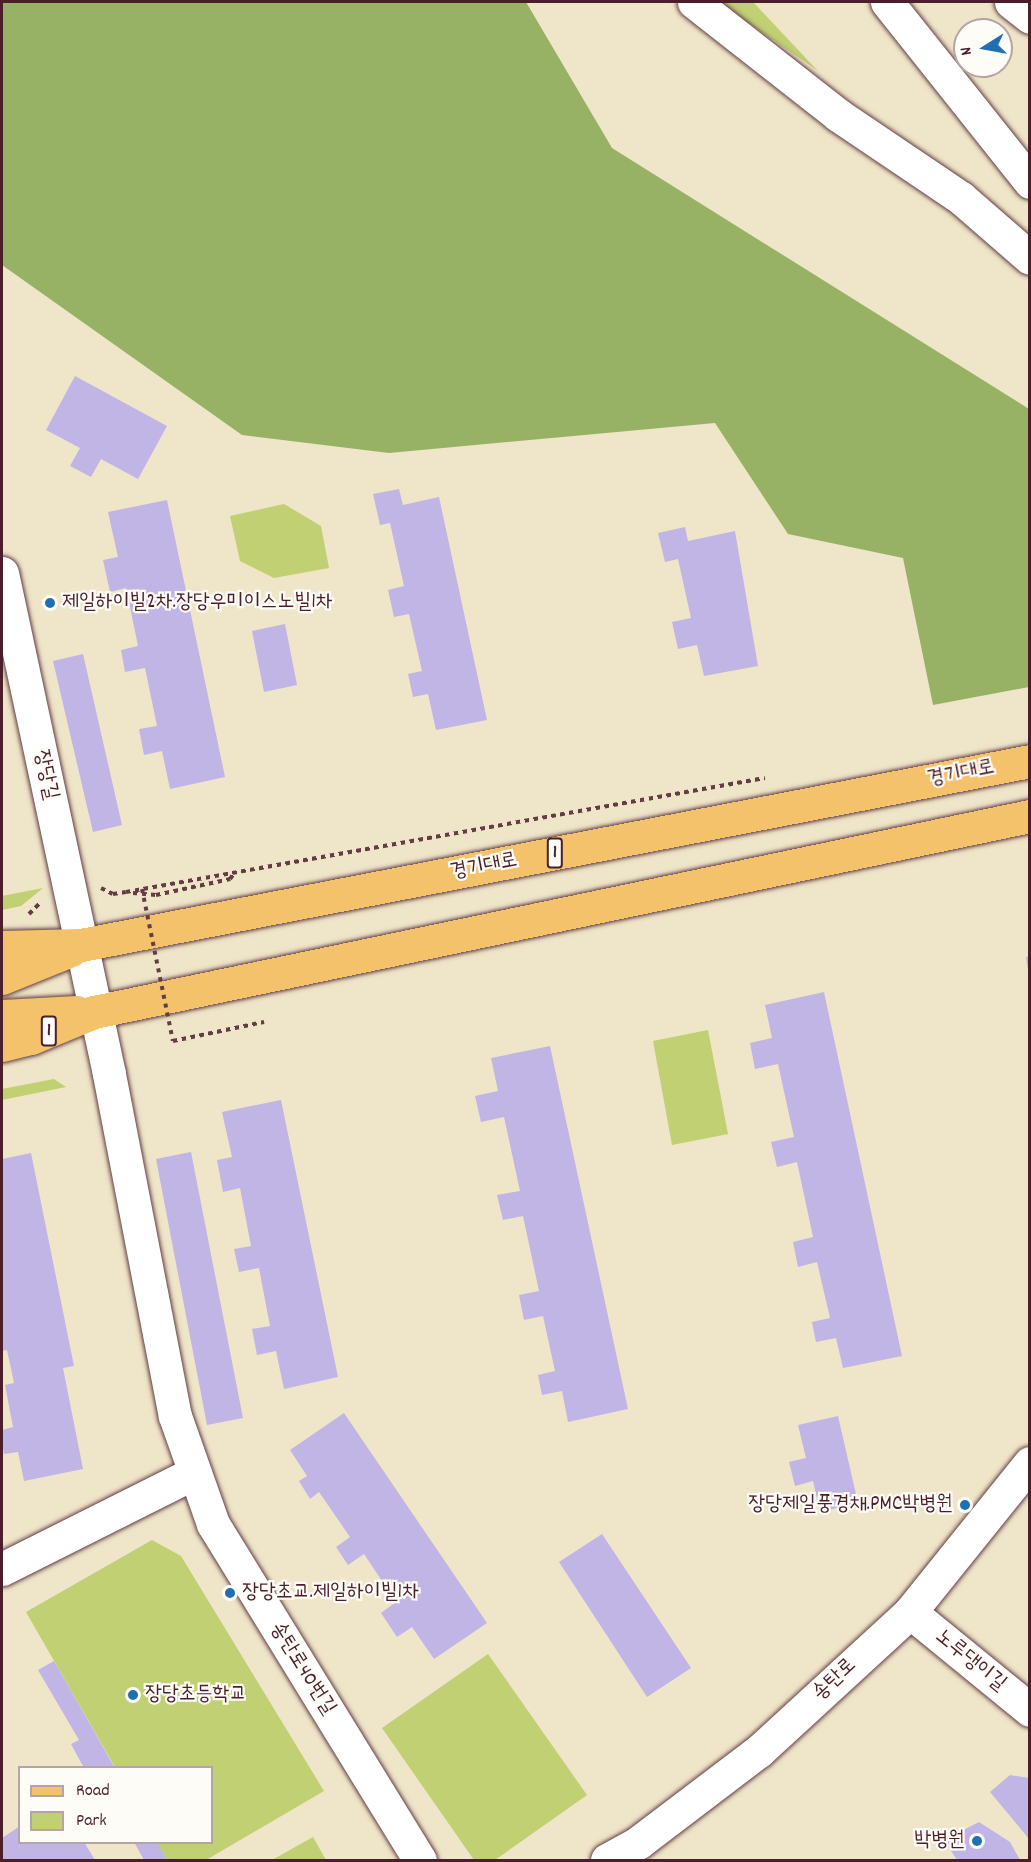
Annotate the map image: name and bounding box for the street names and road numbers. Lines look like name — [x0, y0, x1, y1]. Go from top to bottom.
street label: 장당길 — [27, 748, 63, 802]
street label: 경기대로 — [925, 755, 997, 793]
road number: 1 — [546, 836, 564, 870]
street label: 경기대로 — [448, 848, 520, 886]
road number: 1 — [40, 1014, 58, 1048]
street label: 송탄로40번길 — [264, 1618, 340, 1720]
street label: 노루댕이길 — [929, 1625, 1011, 1697]
street label: 송탄로 — [808, 1653, 862, 1707]

